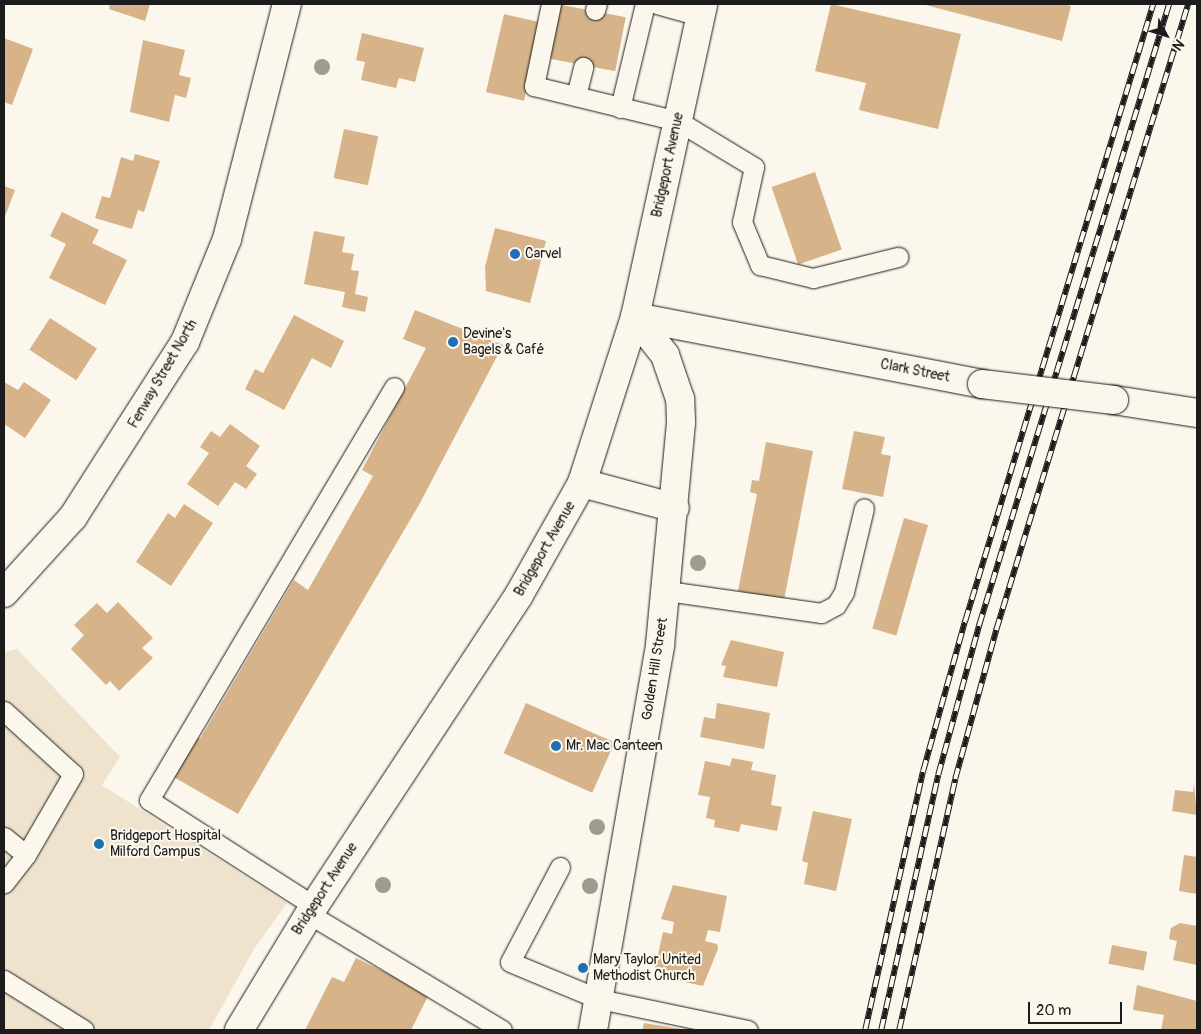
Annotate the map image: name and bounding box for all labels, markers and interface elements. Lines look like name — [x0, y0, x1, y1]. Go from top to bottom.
north arrow — [1141, 10, 1191, 60]
text: N — [1168, 36, 1188, 54]
street label: Bridgeport Avenue — [649, 111, 687, 219]
place label: Carvel — [525, 246, 562, 262]
marker: Carvel — [509, 248, 521, 260]
street label: Fenway Street North — [125, 317, 201, 431]
place label: Devine's Bagels & Café — [463, 326, 544, 358]
marker: Devine's Bagels & Café — [447, 336, 459, 348]
street label: Clark Street — [879, 356, 951, 386]
street label: Bridgeport Avenue — [511, 498, 579, 600]
street label: Golden Hill Street — [639, 616, 671, 722]
place label: Mr. Mac Canteen — [566, 738, 663, 754]
marker: Mr. Mac Canteen — [550, 740, 562, 752]
place label: Bridgeport Hospital Milford Campus — [110, 828, 221, 860]
marker: Bridgeport Hospital Milford Campus — [92, 837, 106, 851]
street label: Bridgeport Avenue — [289, 840, 361, 938]
place label: Mary Taylor United Methodist Church — [593, 952, 701, 984]
marker: Mary Taylor United Methodist Church — [577, 962, 589, 974]
scale bar — [1031, 992, 1125, 1024]
text: 20 m — [1036, 1001, 1071, 1020]

